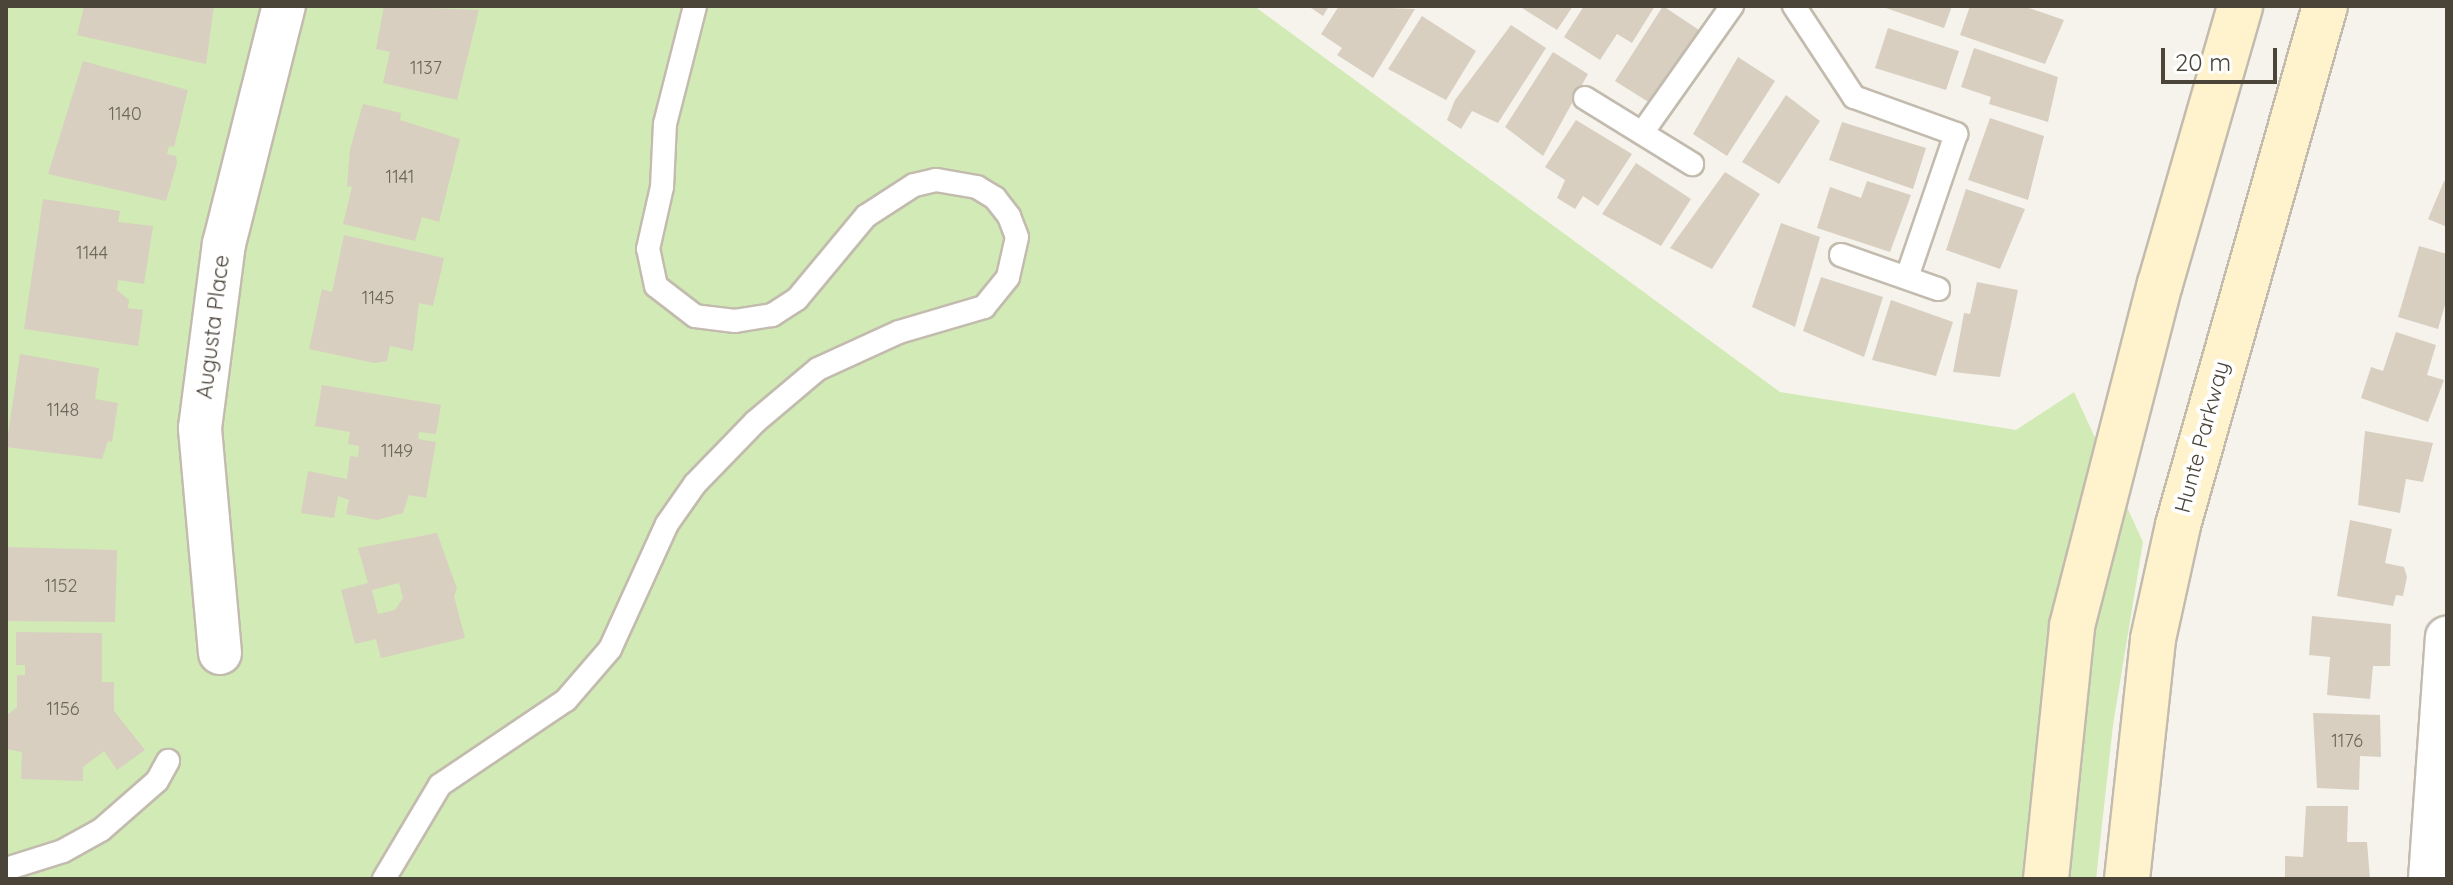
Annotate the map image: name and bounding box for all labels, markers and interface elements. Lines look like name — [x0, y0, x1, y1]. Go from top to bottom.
scale bar — [2165, 32, 2281, 82]
text: 20 m — [2175, 47, 2231, 77]
house number: 1137 — [410, 57, 442, 79]
house number: 1140 — [108, 103, 142, 125]
house number: 1141 — [385, 166, 415, 188]
house number: 1144 — [76, 242, 108, 264]
street label: Augusta Place — [191, 254, 235, 400]
house number: 1145 — [362, 287, 394, 309]
street label: Hunte Parkway — [2169, 358, 2235, 516]
house number: 1148 — [47, 399, 79, 421]
house number: 1149 — [381, 440, 413, 462]
house number: 1152 — [44, 575, 78, 597]
house number: 1156 — [47, 698, 79, 720]
house number: 1176 — [2331, 730, 2363, 752]

